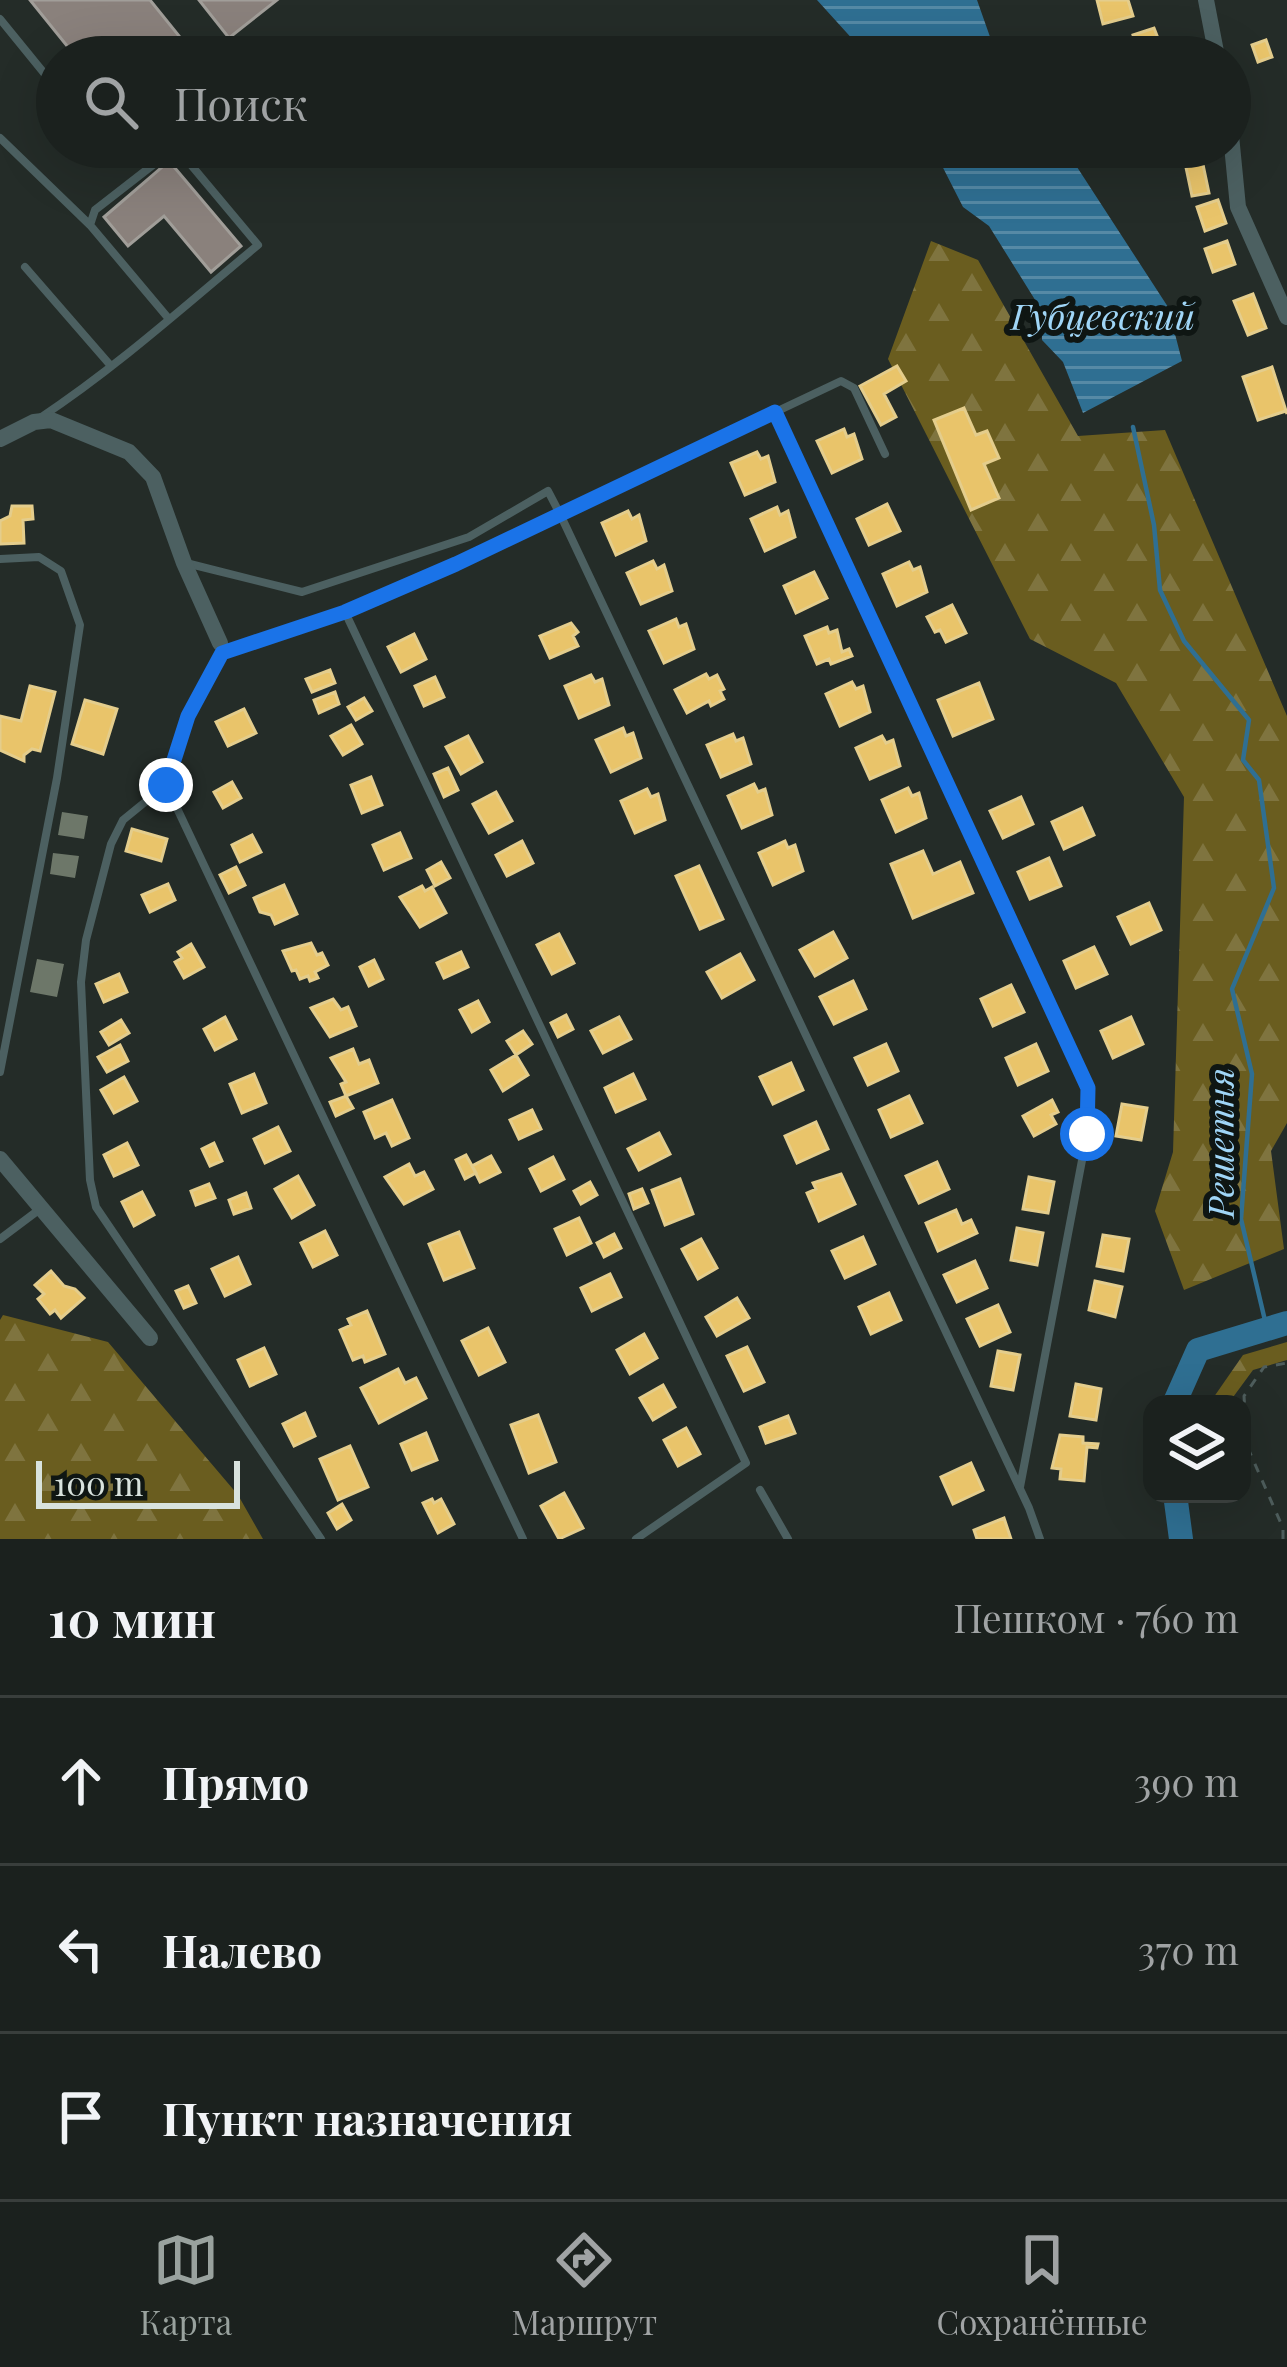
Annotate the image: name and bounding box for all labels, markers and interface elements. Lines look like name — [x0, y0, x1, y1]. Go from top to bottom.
search box — [36, 36, 1251, 168]
icon: search — [78, 69, 144, 135]
text: Поиск — [174, 72, 308, 132]
water label: Губцевский — [1009, 291, 1196, 339]
route end — [139, 758, 193, 812]
water label: Решетня — [1195, 1068, 1243, 1220]
route start — [1060, 1107, 1114, 1161]
map controls — [1143, 1395, 1251, 1503]
button: layers — [1143, 1395, 1251, 1503]
scale bar — [36, 1455, 240, 1508]
text: 100 m — [54, 1460, 143, 1504]
text: 10 мин — [48, 1583, 216, 1651]
text: Пешком · 760 m — [953, 1591, 1239, 1643]
icon: ahead — [48, 1748, 114, 1814]
text: Прямо — [162, 1751, 309, 1811]
text: 390 m — [1134, 1755, 1239, 1807]
icon: left — [48, 1916, 114, 1982]
text: Налево — [162, 1919, 322, 1979]
text: 370 m — [1138, 1923, 1239, 1975]
icon: arrive — [48, 2084, 114, 2150]
text: Пункт назначения — [162, 2087, 573, 2147]
tab: Карта — [140, 2227, 232, 2343]
tab: Маршрут — [512, 2227, 657, 2343]
tab: Сохранённые — [936, 2227, 1147, 2343]

